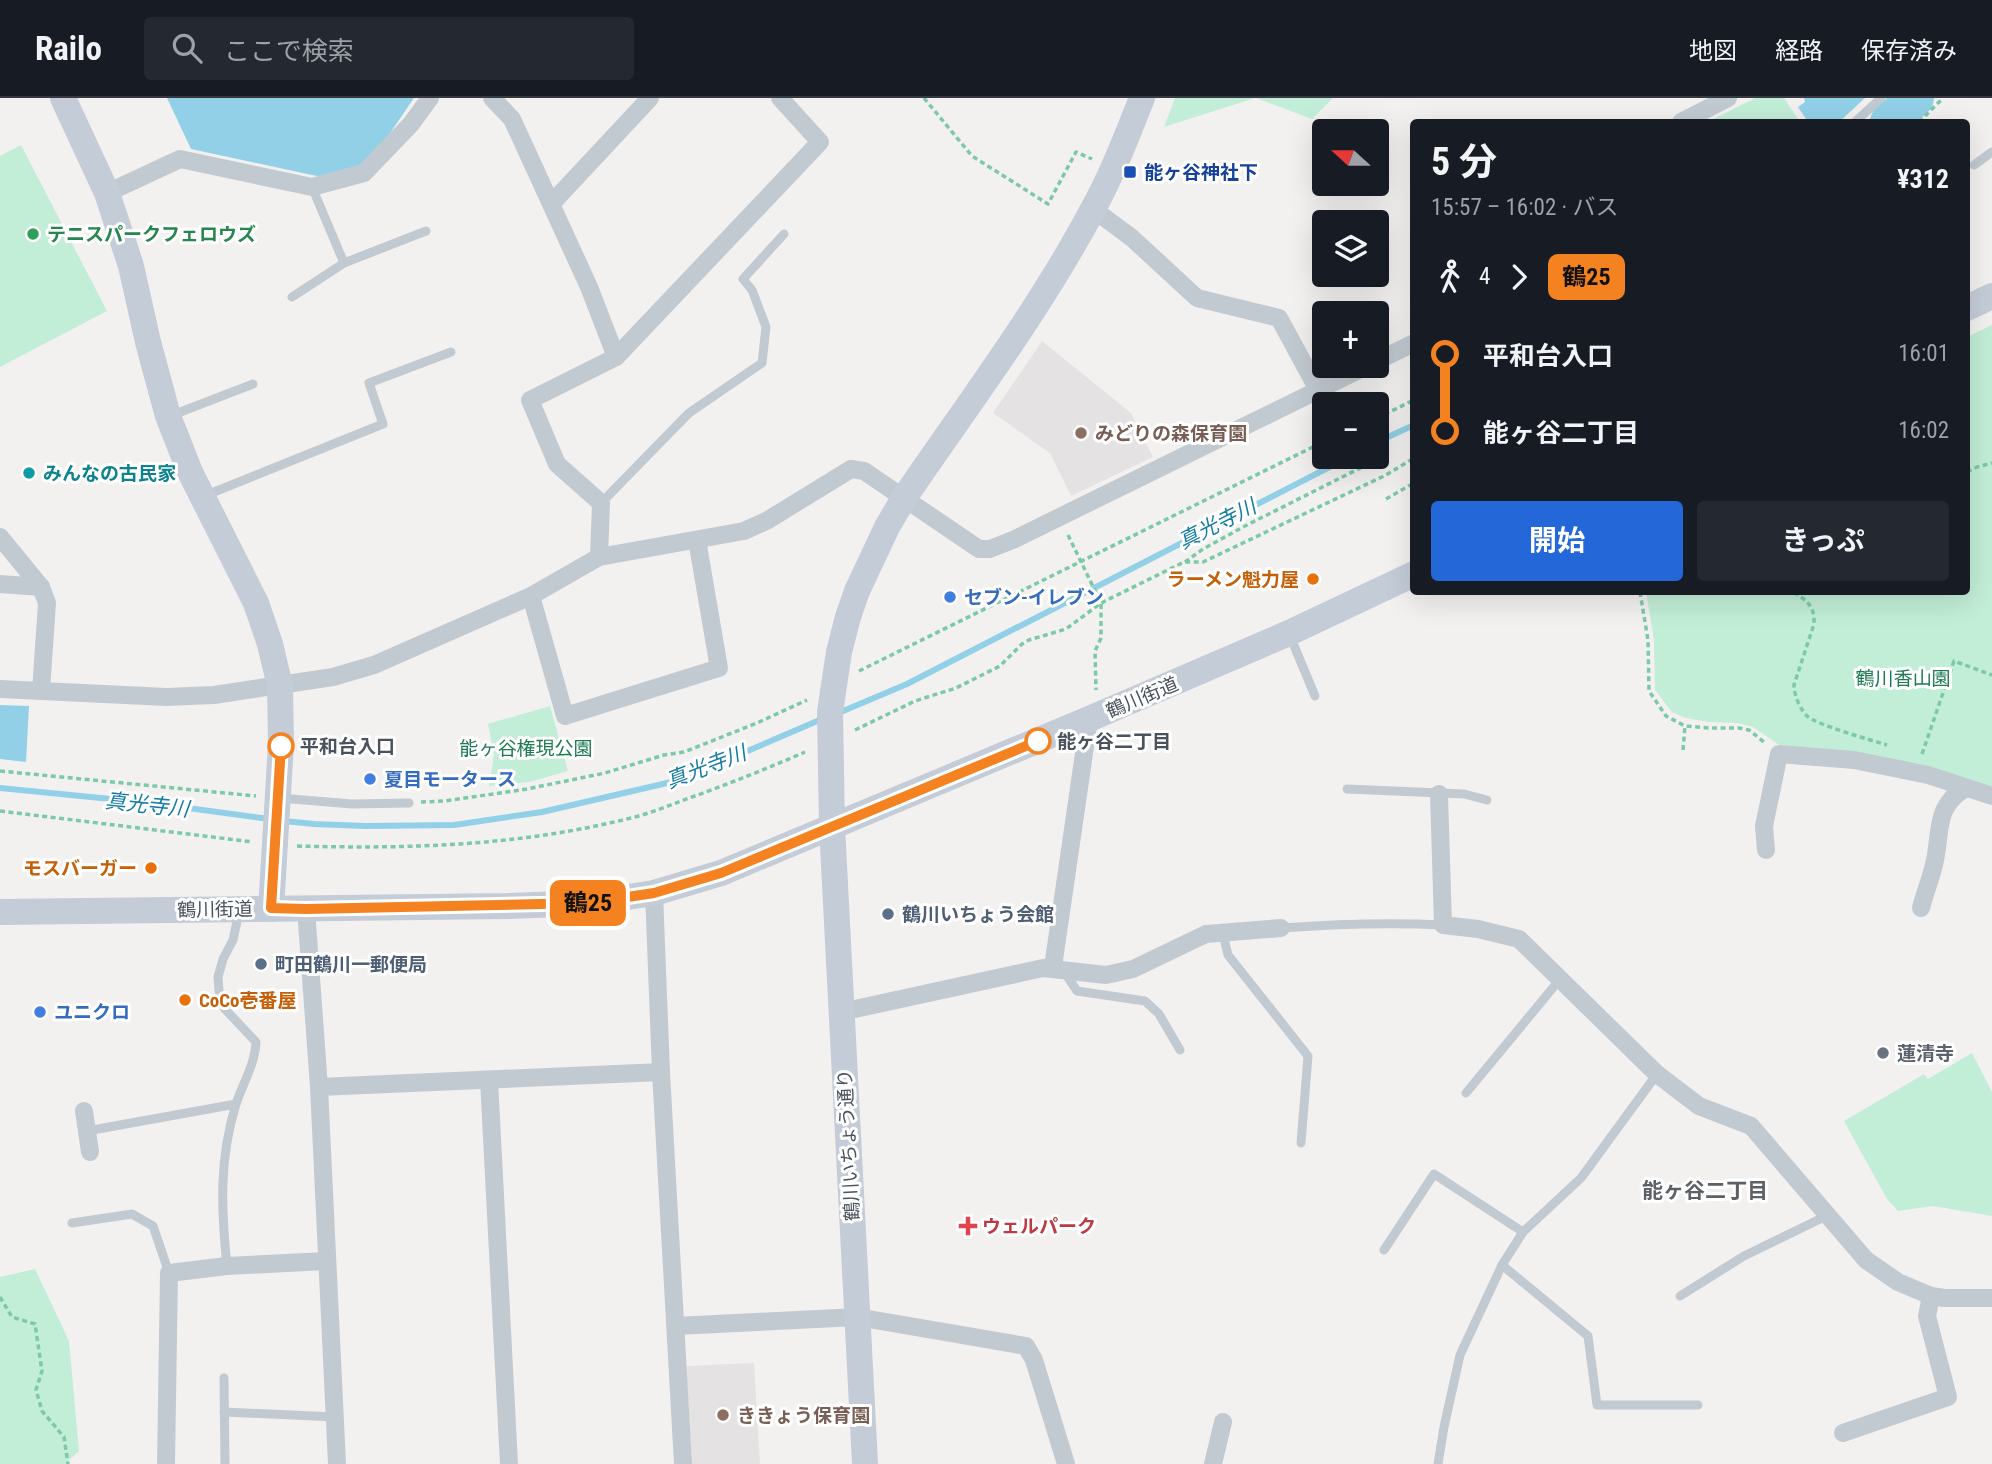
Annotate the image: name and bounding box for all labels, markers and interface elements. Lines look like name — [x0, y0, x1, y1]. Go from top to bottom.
search box — [144, 17, 634, 80]
text: Railo — [35, 29, 102, 68]
icon: search — [168, 29, 206, 67]
text: ここで検索 — [224, 36, 354, 66]
text: 地図 — [1689, 37, 1737, 65]
text: 経路 — [1775, 37, 1823, 65]
text: 保存済み — [1861, 37, 1957, 65]
north arrow — [1312, 119, 1390, 196]
map controls — [1312, 119, 1389, 469]
text: 5 分 — [1431, 140, 1497, 184]
place label: 能ヶ谷神社下 — [1144, 161, 1258, 184]
marker: 能ヶ谷神社下 — [1122, 164, 1138, 180]
text: ¥312 — [1897, 164, 1949, 194]
text: 15:57 – 16:02 · バス — [1431, 194, 1618, 221]
button: layers — [1312, 210, 1389, 287]
place label: テニスパークフェロウズ — [47, 223, 256, 246]
marker: テニスパークフェロウズ — [25, 226, 41, 242]
icon: walk — [1431, 258, 1469, 296]
icon: forward — [1500, 258, 1538, 296]
text: 4 — [1479, 263, 1490, 290]
text: 鶴25 — [1562, 263, 1611, 291]
button: + — [1312, 301, 1389, 378]
text: 16:01 — [1898, 340, 1949, 367]
text: 平和台入口 — [1483, 341, 1613, 371]
button: − — [1312, 392, 1389, 469]
text: 16:02 — [1898, 417, 1949, 444]
text: 能ヶ谷二丁目 — [1483, 418, 1639, 448]
place label: みどりの森保育園 — [1095, 422, 1247, 445]
marker: みどりの森保育園 — [1073, 425, 1089, 441]
place label: みんなの古民家 — [43, 462, 176, 485]
marker: みんなの古民家 — [21, 465, 37, 481]
water label: 真光寺川 — [1174, 493, 1262, 554]
button: 開始 — [1431, 501, 1683, 581]
button: きっぷ — [1697, 501, 1949, 581]
place label: ラーメン魁力屋 — [1167, 568, 1299, 591]
marker: ラーメン魁力屋 — [1305, 571, 1321, 587]
place label: セブン-イレブン — [964, 586, 1104, 609]
marker: セブン-イレブン — [942, 589, 958, 605]
park label: 鶴川香山園 — [1855, 667, 1951, 690]
street label: 鶴川街道 — [1103, 672, 1182, 723]
marker: 能ヶ谷二丁目 — [1025, 728, 1051, 754]
place label: 能ヶ谷二丁目 — [1057, 730, 1171, 753]
marker: 平和台入口 — [268, 733, 294, 759]
place label: 平和台入口 — [300, 735, 395, 758]
park label: 能ヶ谷権現公園 — [459, 737, 593, 760]
water label: 真光寺川 — [662, 740, 751, 793]
place label: 夏目モータース — [384, 768, 516, 791]
marker: 夏目モータース — [362, 771, 378, 787]
water label: 真光寺川 — [104, 789, 192, 822]
place label: モスバーガー — [23, 857, 137, 880]
marker: モスバーガー — [143, 860, 159, 876]
line badge: 鶴25 — [548, 880, 628, 926]
text: 鶴25 — [564, 889, 612, 917]
street label: 鶴川街道 — [177, 897, 253, 922]
place label: 鶴川いちょう会館 — [902, 903, 1054, 926]
marker: 鶴川いちょう会館 — [880, 906, 896, 922]
place label: 町田鶴川一郵便局 — [275, 953, 427, 976]
marker: 町田鶴川一郵便局 — [253, 956, 269, 972]
place label: CoCo壱番屋 — [199, 989, 297, 1012]
marker: CoCo壱番屋 — [177, 992, 193, 1008]
place label: ユニクロ — [54, 1001, 130, 1024]
marker: ユニクロ — [32, 1004, 48, 1020]
place label: 蓮清寺 — [1897, 1042, 1954, 1065]
marker: 蓮清寺 — [1875, 1045, 1891, 1061]
street label: 鶴川いちょう通り — [833, 1068, 864, 1221]
district label: 能ヶ谷二丁目 — [1642, 1179, 1768, 1203]
place label: ウェルパーク — [982, 1215, 1096, 1238]
marker: ウェルパーク — [960, 1218, 976, 1234]
place label: ききょう保育園 — [737, 1404, 870, 1427]
marker: ききょう保育園 — [715, 1407, 731, 1423]

